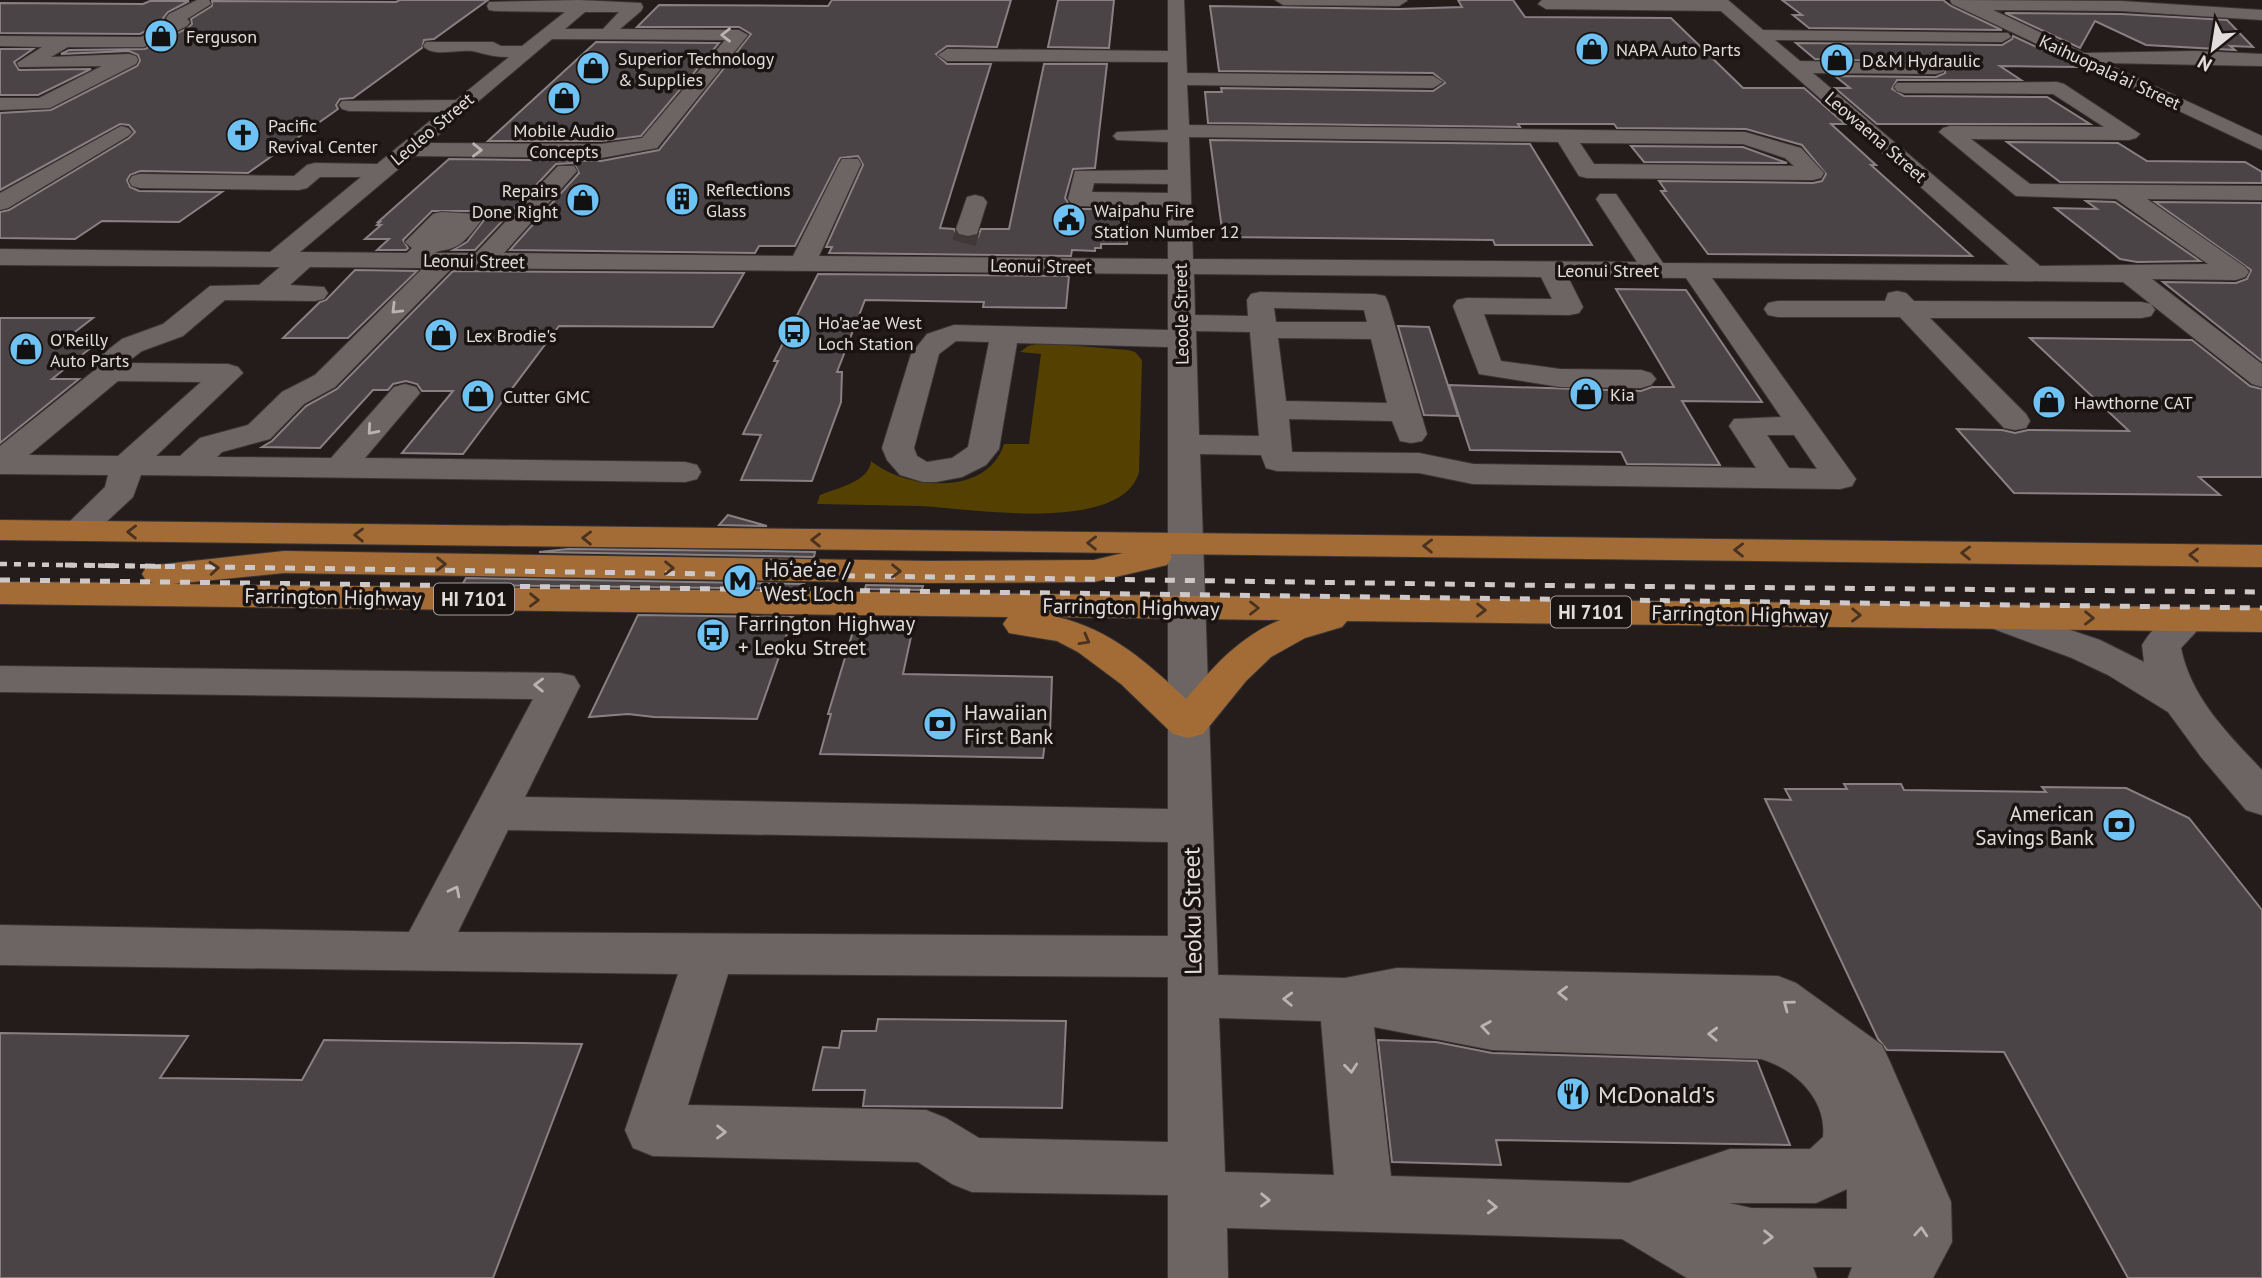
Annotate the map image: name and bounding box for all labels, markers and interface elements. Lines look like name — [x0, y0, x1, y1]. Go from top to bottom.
north arrow — [2178, 14, 2248, 84]
shop icon: Ferguson — [142, 17, 180, 55]
place label: Ferguson — [186, 25, 257, 48]
one-way arrow — [720, 27, 730, 43]
street label: Kaihuopala'ai Street — [2036, 29, 2184, 115]
shop icon: NAPA Auto Parts — [1573, 30, 1611, 68]
place label: NAPA Auto Parts — [1616, 38, 1741, 61]
shop icon: D&M Hydraulic — [1818, 41, 1856, 79]
place label: Superior Technology & Supplies — [618, 47, 775, 91]
shop icon: Superior Technology & Supplies — [574, 49, 612, 87]
place label: D&M Hydraulic — [1862, 49, 1981, 72]
text: N — [2193, 50, 2216, 77]
shop icon: Mobile Audio Concepts — [545, 79, 583, 117]
street label: Leowaena Street — [1820, 86, 1932, 188]
street label: Leoleo Street — [386, 88, 478, 170]
place label: Pacific Revival Center — [268, 114, 378, 158]
church icon: Pacific Revival Center — [224, 116, 262, 154]
place label: Mobile Audio Concepts — [513, 119, 615, 163]
one-way arrow — [472, 142, 483, 158]
place label: Reflections Glass — [706, 178, 791, 222]
place label: Repairs Done Right — [472, 179, 558, 223]
building icon: Reflections Glass — [663, 180, 701, 218]
shop icon: Repairs Done Right — [564, 181, 602, 219]
place label: Waipahu Fire Station Number 12 — [1094, 199, 1240, 243]
public building icon: Waipahu Fire Station Number 12 — [1050, 201, 1088, 239]
street label: Leonui Street — [423, 249, 525, 273]
street label: Leonui Street — [990, 254, 1092, 278]
street label: Leonui Street — [1557, 259, 1659, 282]
street label: Leoole Street — [1169, 263, 1193, 365]
one-way arrow — [392, 301, 405, 314]
place label: Ho'ae'ae West Loch Station — [818, 311, 922, 355]
bus stop icon: Ho'ae'ae West Loch Station — [775, 313, 813, 351]
shop icon: Lex Brodie's — [422, 316, 460, 354]
place label: Lex Brodie's — [466, 324, 557, 347]
place label: O'Reilly Auto Parts — [50, 328, 129, 372]
shop icon: O'Reilly Auto Parts — [7, 330, 45, 368]
shop icon: Kia — [1567, 375, 1605, 413]
shop icon: Cutter GMC — [459, 377, 497, 415]
place label: Kia — [1610, 383, 1635, 406]
shop icon: Hawthorne CAT — [2030, 383, 2068, 421]
place label: Cutter GMC — [503, 385, 590, 408]
place label: Hawthorne CAT — [2074, 391, 2193, 414]
one-way arrow — [368, 422, 381, 435]
one-way arrow — [126, 524, 136, 540]
one-way arrow — [353, 527, 364, 543]
one-way arrow — [581, 530, 592, 545]
one-way arrow — [810, 532, 821, 548]
one-way arrow — [1087, 535, 1097, 551]
one-way arrow — [1422, 538, 1432, 554]
one-way arrow — [1733, 542, 1744, 558]
one-way arrow — [1961, 545, 1972, 560]
one-way arrow — [2188, 547, 2199, 563]
one-way arrow — [437, 556, 447, 572]
place label: Hō‘ae‘ae / West Loch — [764, 556, 855, 607]
one-way arrow — [664, 560, 675, 576]
one-way arrow — [208, 561, 220, 576]
metro station icon: Hō‘ae‘ae / West Loch — [721, 562, 759, 600]
one-way arrow — [891, 564, 902, 579]
street label: Farrington Highway — [244, 582, 422, 612]
road number: HI 7101 — [434, 584, 514, 614]
one-way arrow — [529, 592, 540, 608]
street label: Farrington Highway — [1042, 592, 1220, 622]
road number: HI 7101 — [1551, 596, 1631, 628]
street label: Farrington Highway — [1651, 599, 1829, 629]
one-way arrow — [1249, 600, 1260, 616]
one-way arrow — [1477, 602, 1487, 618]
one-way arrow — [1851, 607, 1862, 623]
place label: Farrington Highway + Leoku Street — [738, 610, 916, 661]
one-way arrow — [2084, 610, 2095, 626]
bus stop icon: Farrington Highway + Leoku Street — [694, 616, 732, 654]
one-way arrow — [1078, 632, 1090, 645]
one-way arrow — [533, 678, 544, 693]
place label: Hawaiian First Bank — [964, 699, 1053, 750]
bank icon: Hawaiian First Bank — [921, 705, 959, 743]
place label: American Savings Bank — [1975, 800, 2094, 851]
bank icon: American Savings Bank — [2100, 806, 2138, 844]
street label: Leoku Street — [1175, 847, 1209, 975]
one-way arrow — [446, 886, 460, 898]
one-way arrow — [1557, 985, 1568, 1001]
one-way arrow — [1282, 991, 1293, 1006]
one-way arrow — [1783, 1001, 1796, 1014]
one-way arrow — [1480, 1019, 1492, 1034]
one-way arrow — [1707, 1027, 1718, 1042]
one-way arrow — [1344, 1063, 1359, 1074]
restaurant icon: McDonald's — [1554, 1075, 1592, 1113]
place label: McDonald's — [1598, 1079, 1715, 1110]
one-way arrow — [716, 1124, 727, 1139]
one-way arrow — [1260, 1192, 1270, 1208]
one-way arrow — [1487, 1199, 1498, 1214]
one-way arrow — [1913, 1226, 1928, 1237]
one-way arrow — [1762, 1230, 1773, 1245]

